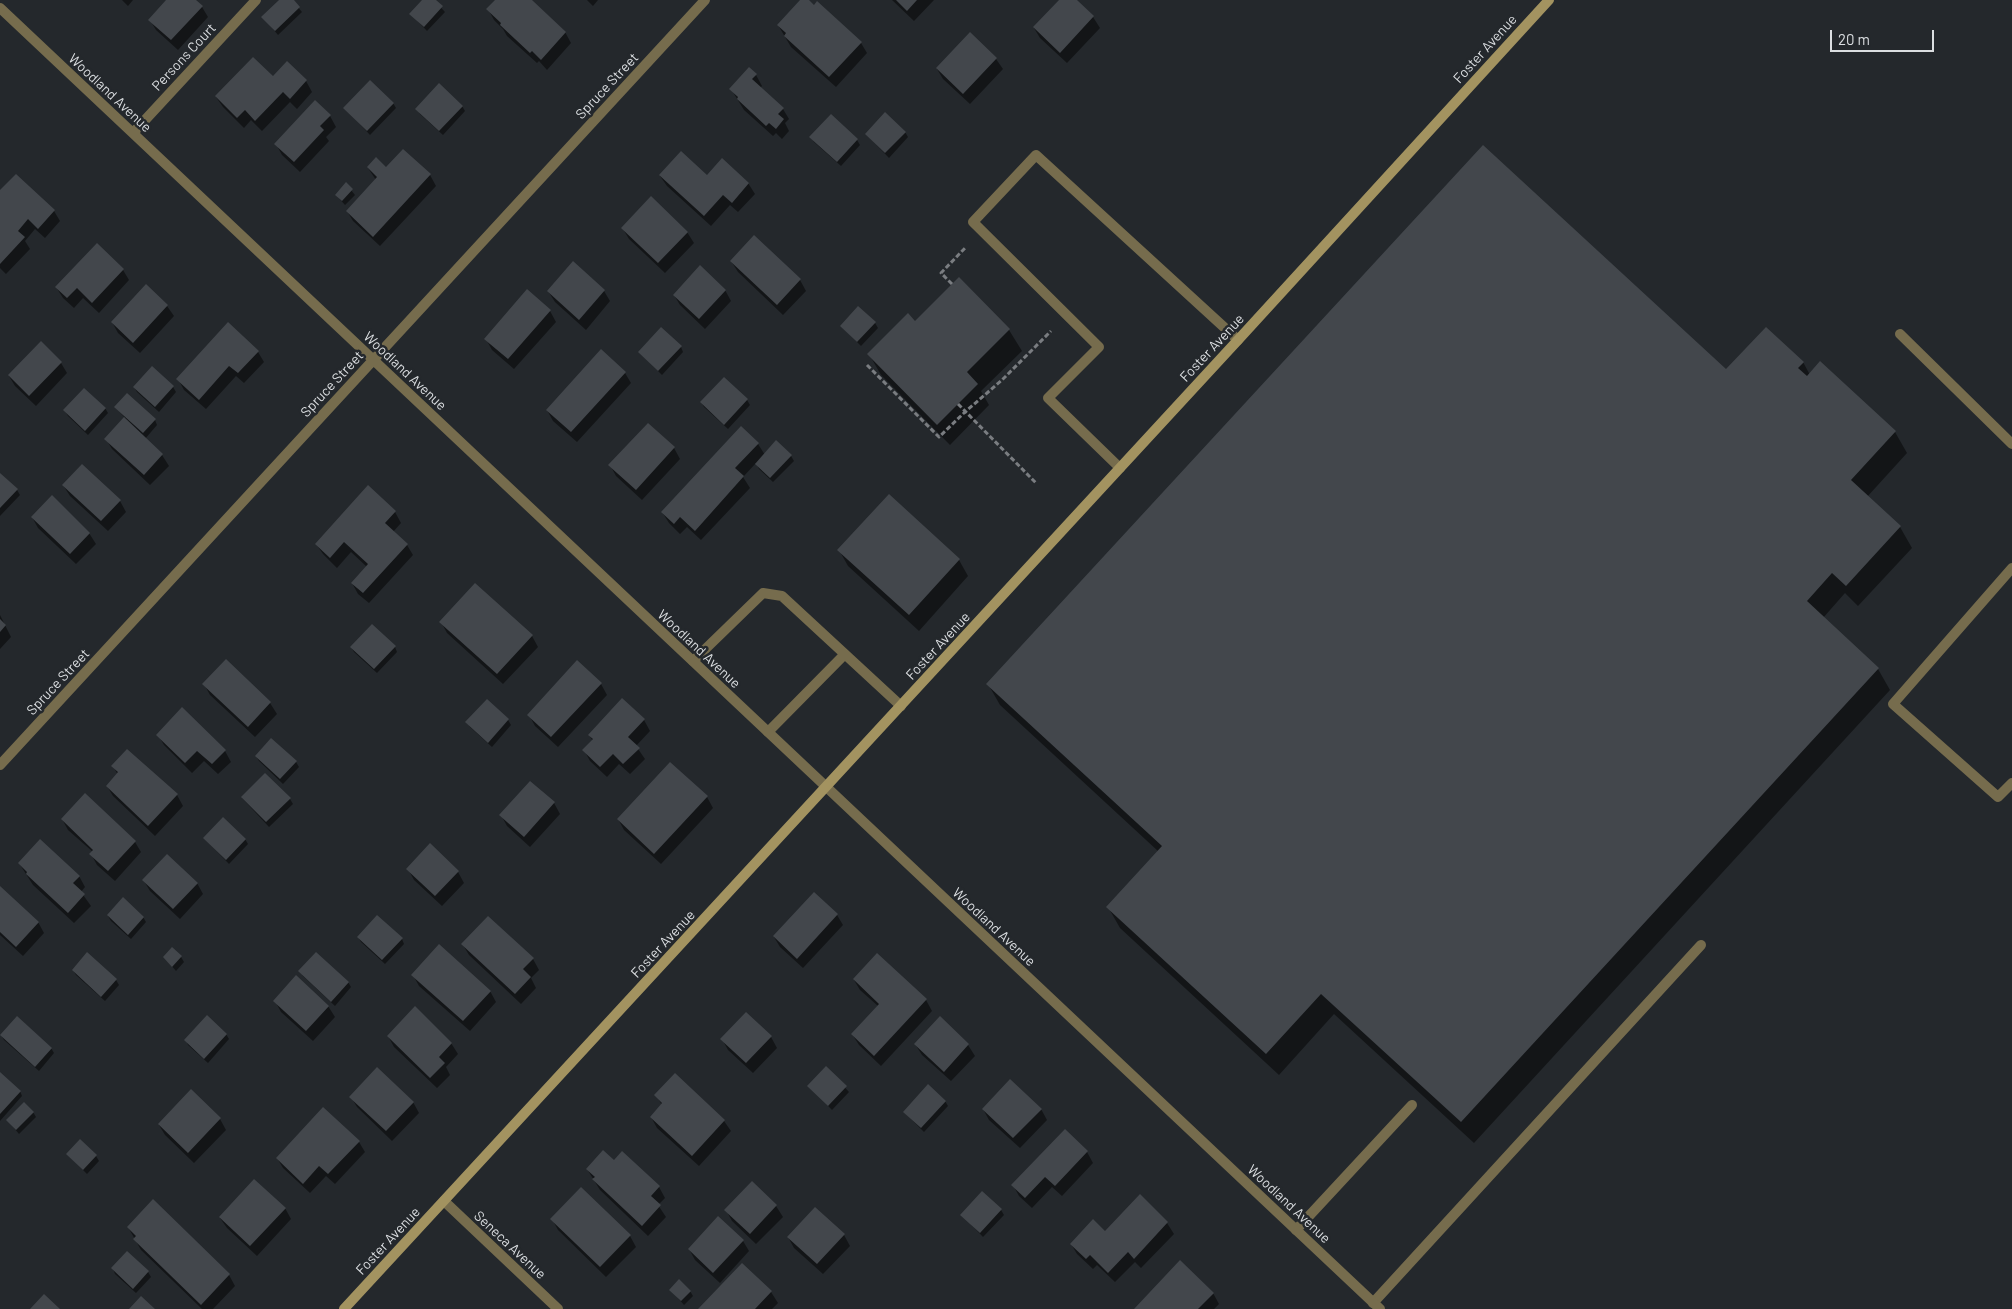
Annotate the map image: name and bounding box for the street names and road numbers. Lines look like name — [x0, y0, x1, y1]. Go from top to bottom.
street label: Foster Avenue — [1450, 11, 1520, 87]
street label: Persons Court — [149, 20, 219, 94]
street label: Spruce Street — [572, 49, 642, 123]
street label: Woodland Avenue — [65, 50, 155, 136]
street label: Foster Avenue — [1176, 311, 1248, 385]
street label: Woodland Avenue — [360, 328, 450, 414]
street label: Spruce Street — [297, 347, 367, 421]
street label: Woodland Avenue — [654, 606, 744, 692]
street label: Foster Avenue — [902, 609, 974, 683]
street label: Spruce Street — [23, 645, 93, 719]
street label: Woodland Avenue — [949, 884, 1039, 970]
street label: Foster Avenue — [627, 907, 699, 981]
street label: Woodland Avenue — [1244, 1161, 1334, 1247]
street label: Foster Avenue — [352, 1204, 424, 1278]
street label: Seneca Avenue — [471, 1207, 549, 1283]

